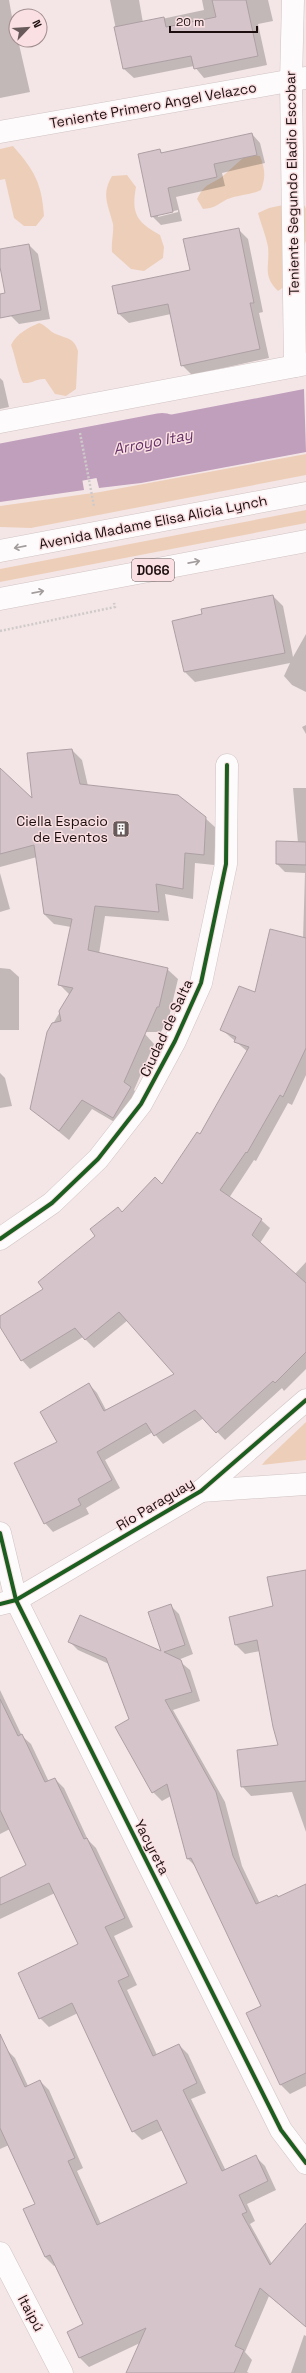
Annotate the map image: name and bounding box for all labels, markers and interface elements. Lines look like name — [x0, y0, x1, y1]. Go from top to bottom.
north arrow — [8, 8, 48, 48]
scale bar — [170, 8, 257, 34]
text: 20 m — [176, 14, 204, 30]
text: N — [29, 17, 45, 30]
street label: Teniente Segundo Eladio Escobar — [281, 71, 303, 295]
street label: Teniente Primero Angel Velazco — [48, 78, 258, 132]
water label: Arroyo Itay — [112, 424, 195, 458]
street label: Avenida Madame Elisa Alicia Lynch — [37, 491, 269, 553]
one-way arrow — [14, 543, 27, 551]
one-way arrow — [187, 558, 200, 566]
road number: D066 — [132, 559, 174, 581]
one-way arrow — [31, 587, 44, 595]
place label: Ciella Espacio de Eventos — [16, 812, 108, 846]
building icon: Ciella Espacio de Eventos — [111, 819, 131, 839]
street label: Ciudad de Salta — [135, 976, 197, 1080]
street label: Río Paraguay — [113, 1474, 197, 1534]
street label: Yacyreta — [130, 1816, 174, 1878]
street label: Itaipú — [14, 2292, 48, 2334]

